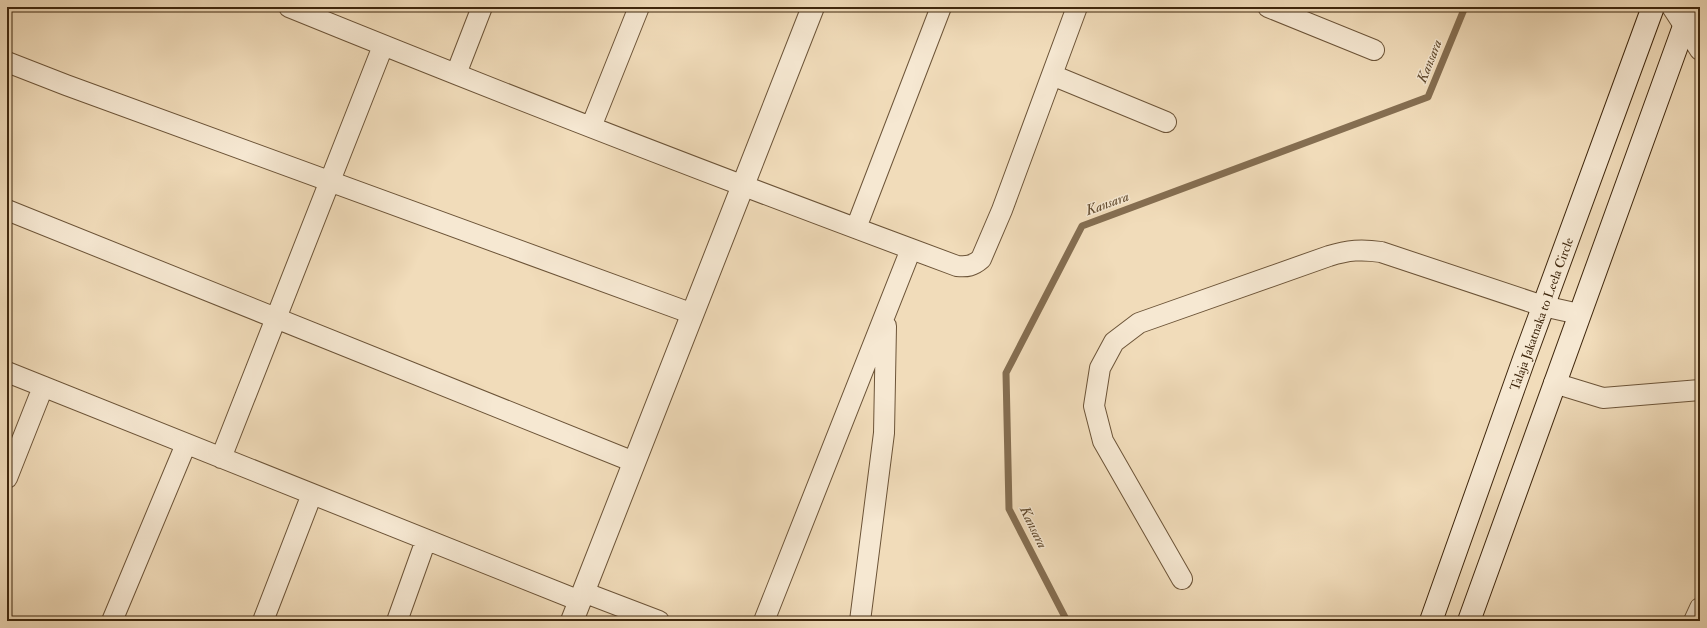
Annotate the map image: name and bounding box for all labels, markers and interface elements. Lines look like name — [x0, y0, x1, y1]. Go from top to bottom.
water label: Kansara — [1413, 37, 1446, 86]
water label: Kansara — [1082, 188, 1132, 219]
street label: Talaja Jakatnaka to Leela Circle — [1507, 235, 1577, 393]
water label: Kansara — [1016, 502, 1051, 552]

